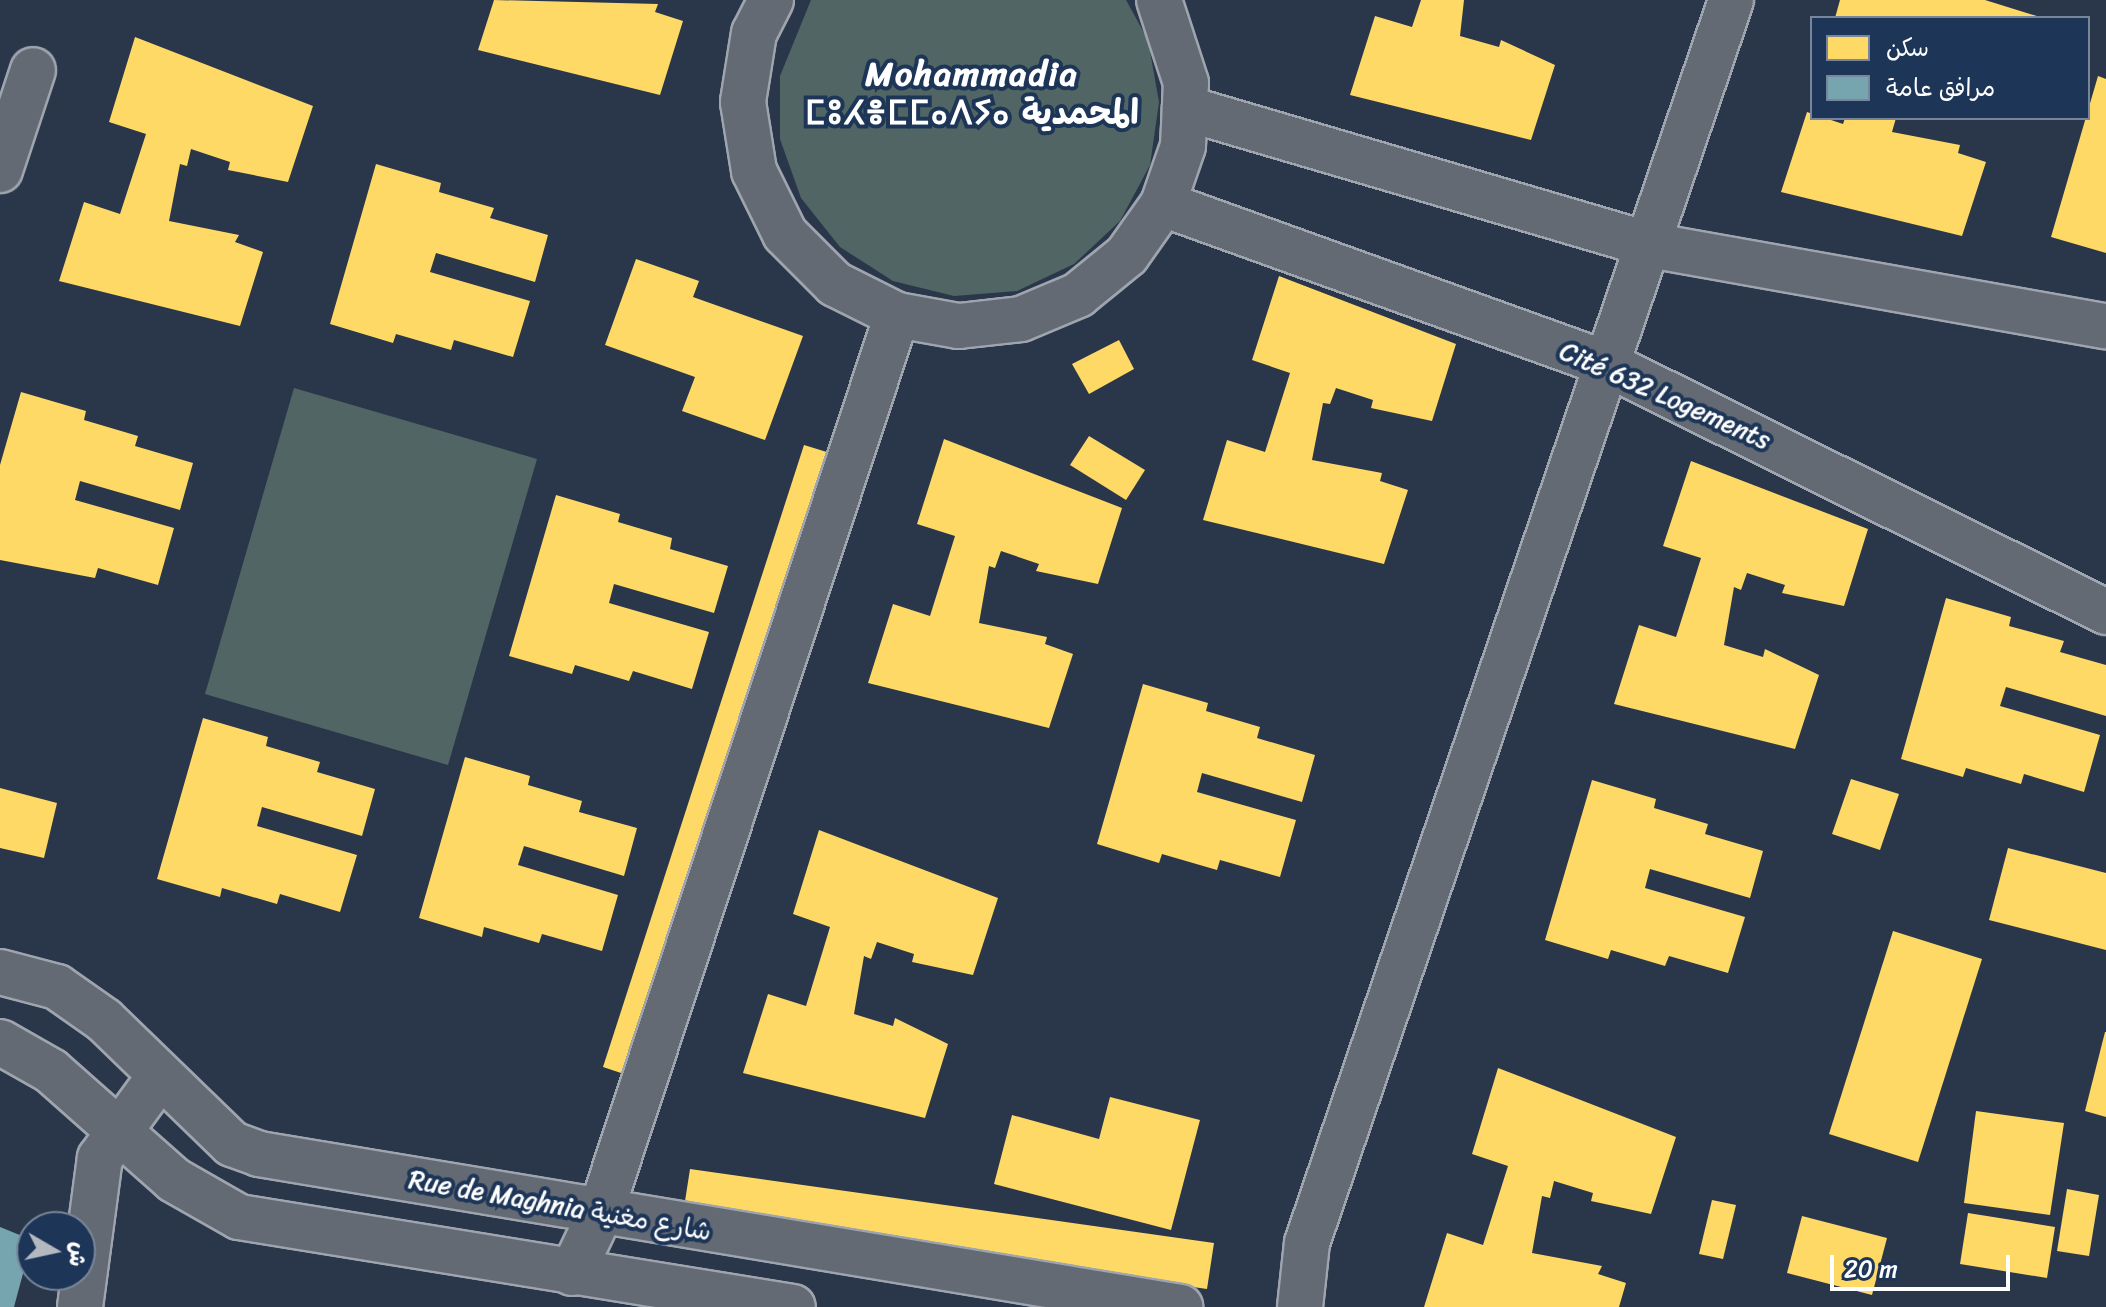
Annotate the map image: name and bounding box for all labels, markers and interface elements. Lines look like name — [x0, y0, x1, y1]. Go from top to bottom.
legend — [1810, 16, 2090, 120]
text: سكن — [1886, 27, 1929, 69]
district label: Mohammadia ⵎⵓⵃⴻⵎⵎⴰⴷⵢⴰ المحمدية — [816, 54, 1128, 134]
text: مرافق عامة — [1886, 67, 1995, 109]
street label: Cité 632 Logements — [1555, 336, 1775, 456]
street label: Rue de Maghnia شارع مغنية — [406, 1164, 714, 1248]
north arrow — [16, 1211, 96, 1291]
scale bar — [1834, 1239, 2014, 1289]
text: ش — [57, 1240, 99, 1270]
text: 20 m — [1844, 1248, 1898, 1290]

